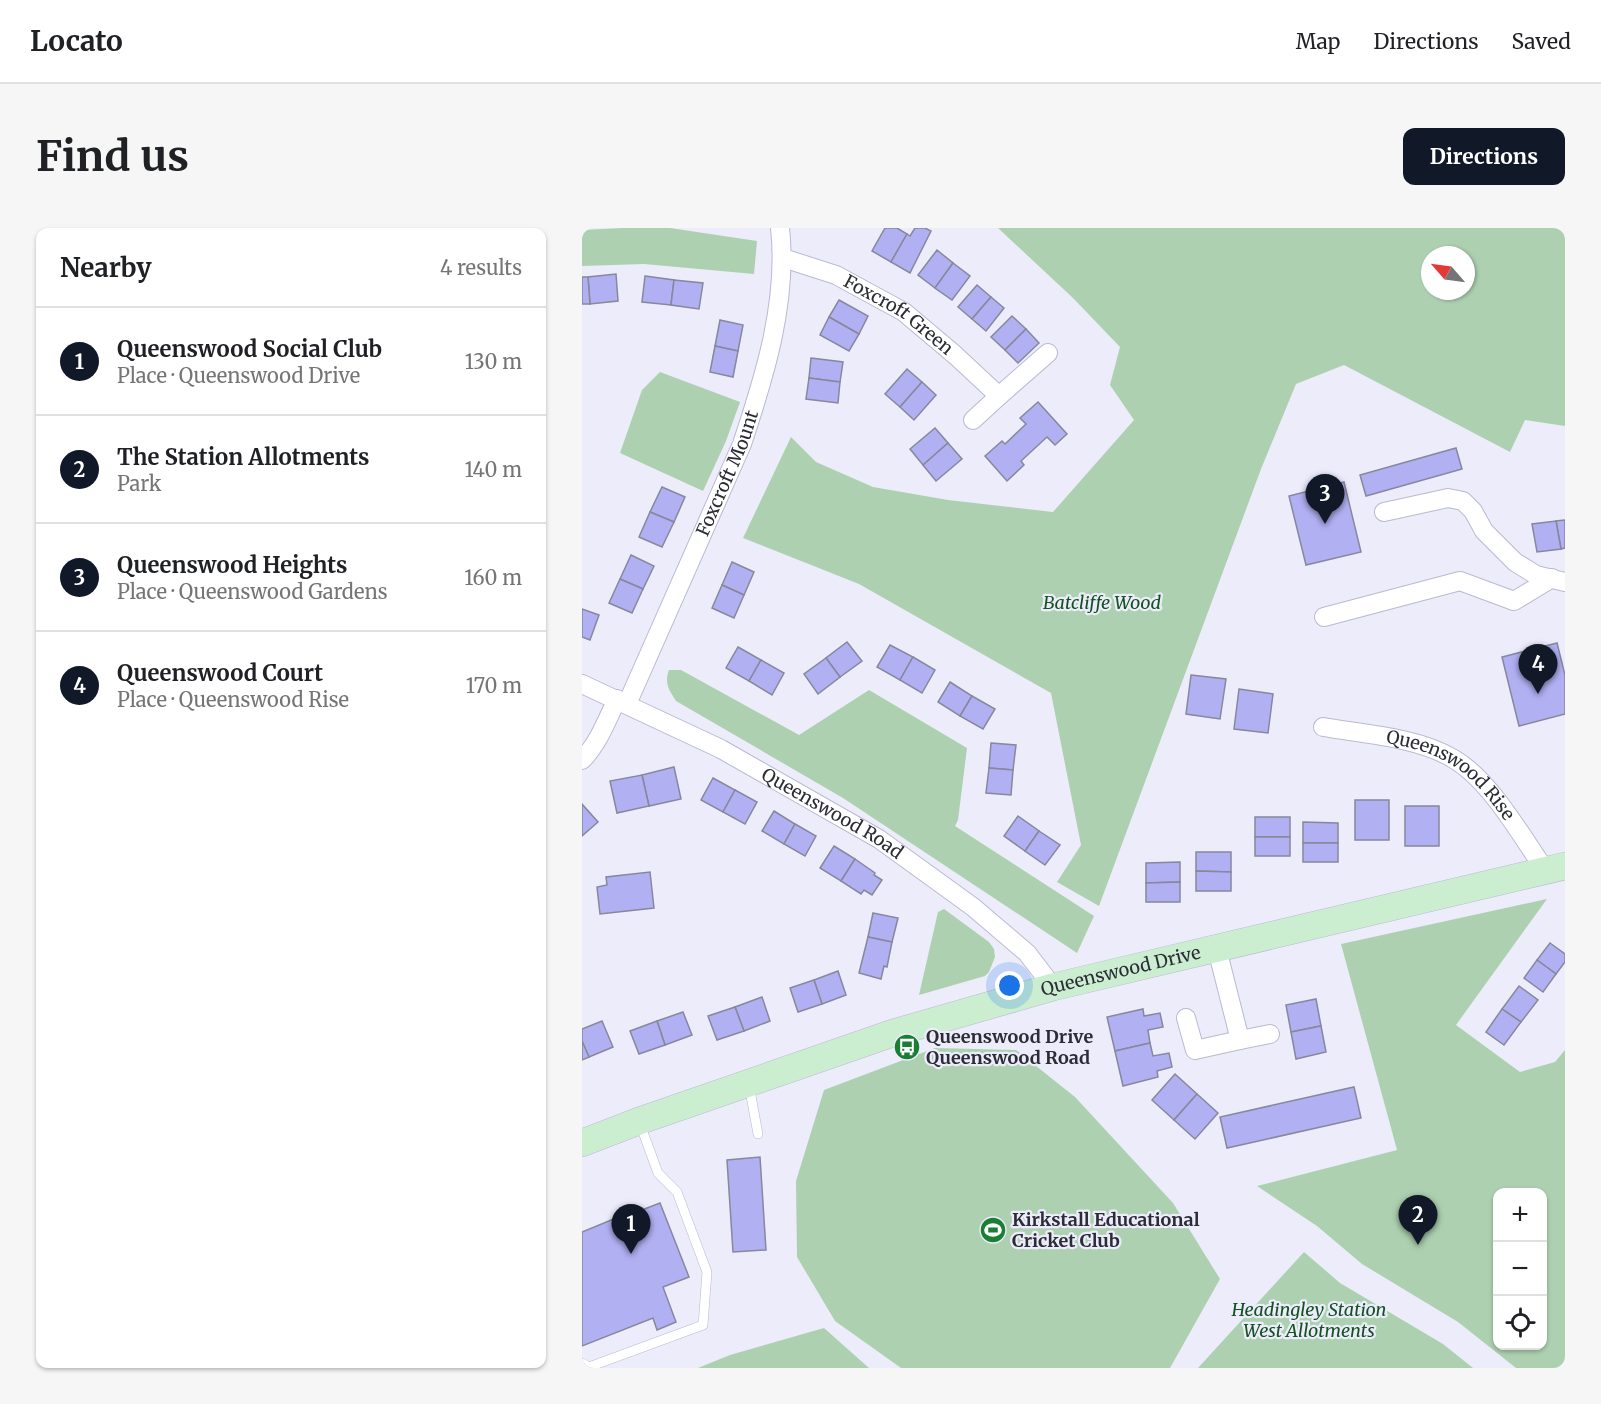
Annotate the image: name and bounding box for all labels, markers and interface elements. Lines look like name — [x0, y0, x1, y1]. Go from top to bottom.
text: Locato — [30, 23, 123, 59]
text: Map — [1296, 28, 1340, 55]
text: Directions — [1373, 28, 1478, 55]
text: Saved — [1511, 28, 1571, 55]
button: Directions — [1403, 128, 1565, 185]
text: Find us — [36, 130, 189, 182]
north arrow — [1421, 246, 1475, 300]
text: Nearby — [60, 251, 152, 284]
text: 4 results — [440, 255, 522, 280]
street label: Foxcroft Green — [840, 269, 958, 360]
text: Queenswood Social Club — [117, 335, 382, 363]
text: 1 — [75, 349, 84, 374]
text: 130 m — [465, 349, 522, 374]
text: Place · Queenswood Drive — [117, 363, 360, 388]
street label: Foxcroft Mount — [691, 407, 763, 539]
text: The Station Allotments — [117, 443, 369, 471]
text: 2 — [74, 457, 85, 482]
text: 140 m — [465, 457, 522, 482]
text: Park — [117, 471, 161, 496]
pin: 3 — [1306, 474, 1344, 524]
text: Queenswood Heights — [117, 551, 347, 579]
text: 3 — [74, 565, 85, 590]
text: 160 m — [464, 565, 522, 590]
text: Place · Queenswood Gardens — [117, 579, 388, 604]
park label: Batcliffe Wood — [1043, 591, 1162, 614]
pin: 4 — [1518, 644, 1558, 694]
text: Queenswood Court — [117, 659, 323, 687]
text: 4 — [73, 673, 86, 698]
text: 170 m — [466, 673, 522, 698]
text: Place · Queenswood Rise — [117, 687, 349, 712]
street label: Queenswood Rise — [1384, 725, 1520, 824]
street label: Queenswood Road — [758, 763, 908, 864]
street label: Queenswood Drive — [1038, 941, 1203, 1001]
your location — [995, 971, 1024, 1000]
place label: Queenswood Drive Queenswood Road — [926, 1025, 1093, 1069]
bus stop icon: Queenswood Drive Queenswood Road — [892, 1032, 922, 1062]
map controls — [1493, 1188, 1547, 1350]
button: + — [1493, 1188, 1547, 1242]
pin: 2 — [1398, 1196, 1438, 1245]
pin: 1 — [611, 1204, 650, 1254]
place label: Kirkstall Educational Cricket Club — [1012, 1208, 1200, 1252]
sports icon: Kirkstall Educational Cricket Club — [978, 1215, 1008, 1245]
button: − — [1493, 1242, 1547, 1296]
button: locate — [1493, 1296, 1547, 1350]
park label: Headingley Station West Allotments — [1231, 1298, 1386, 1342]

